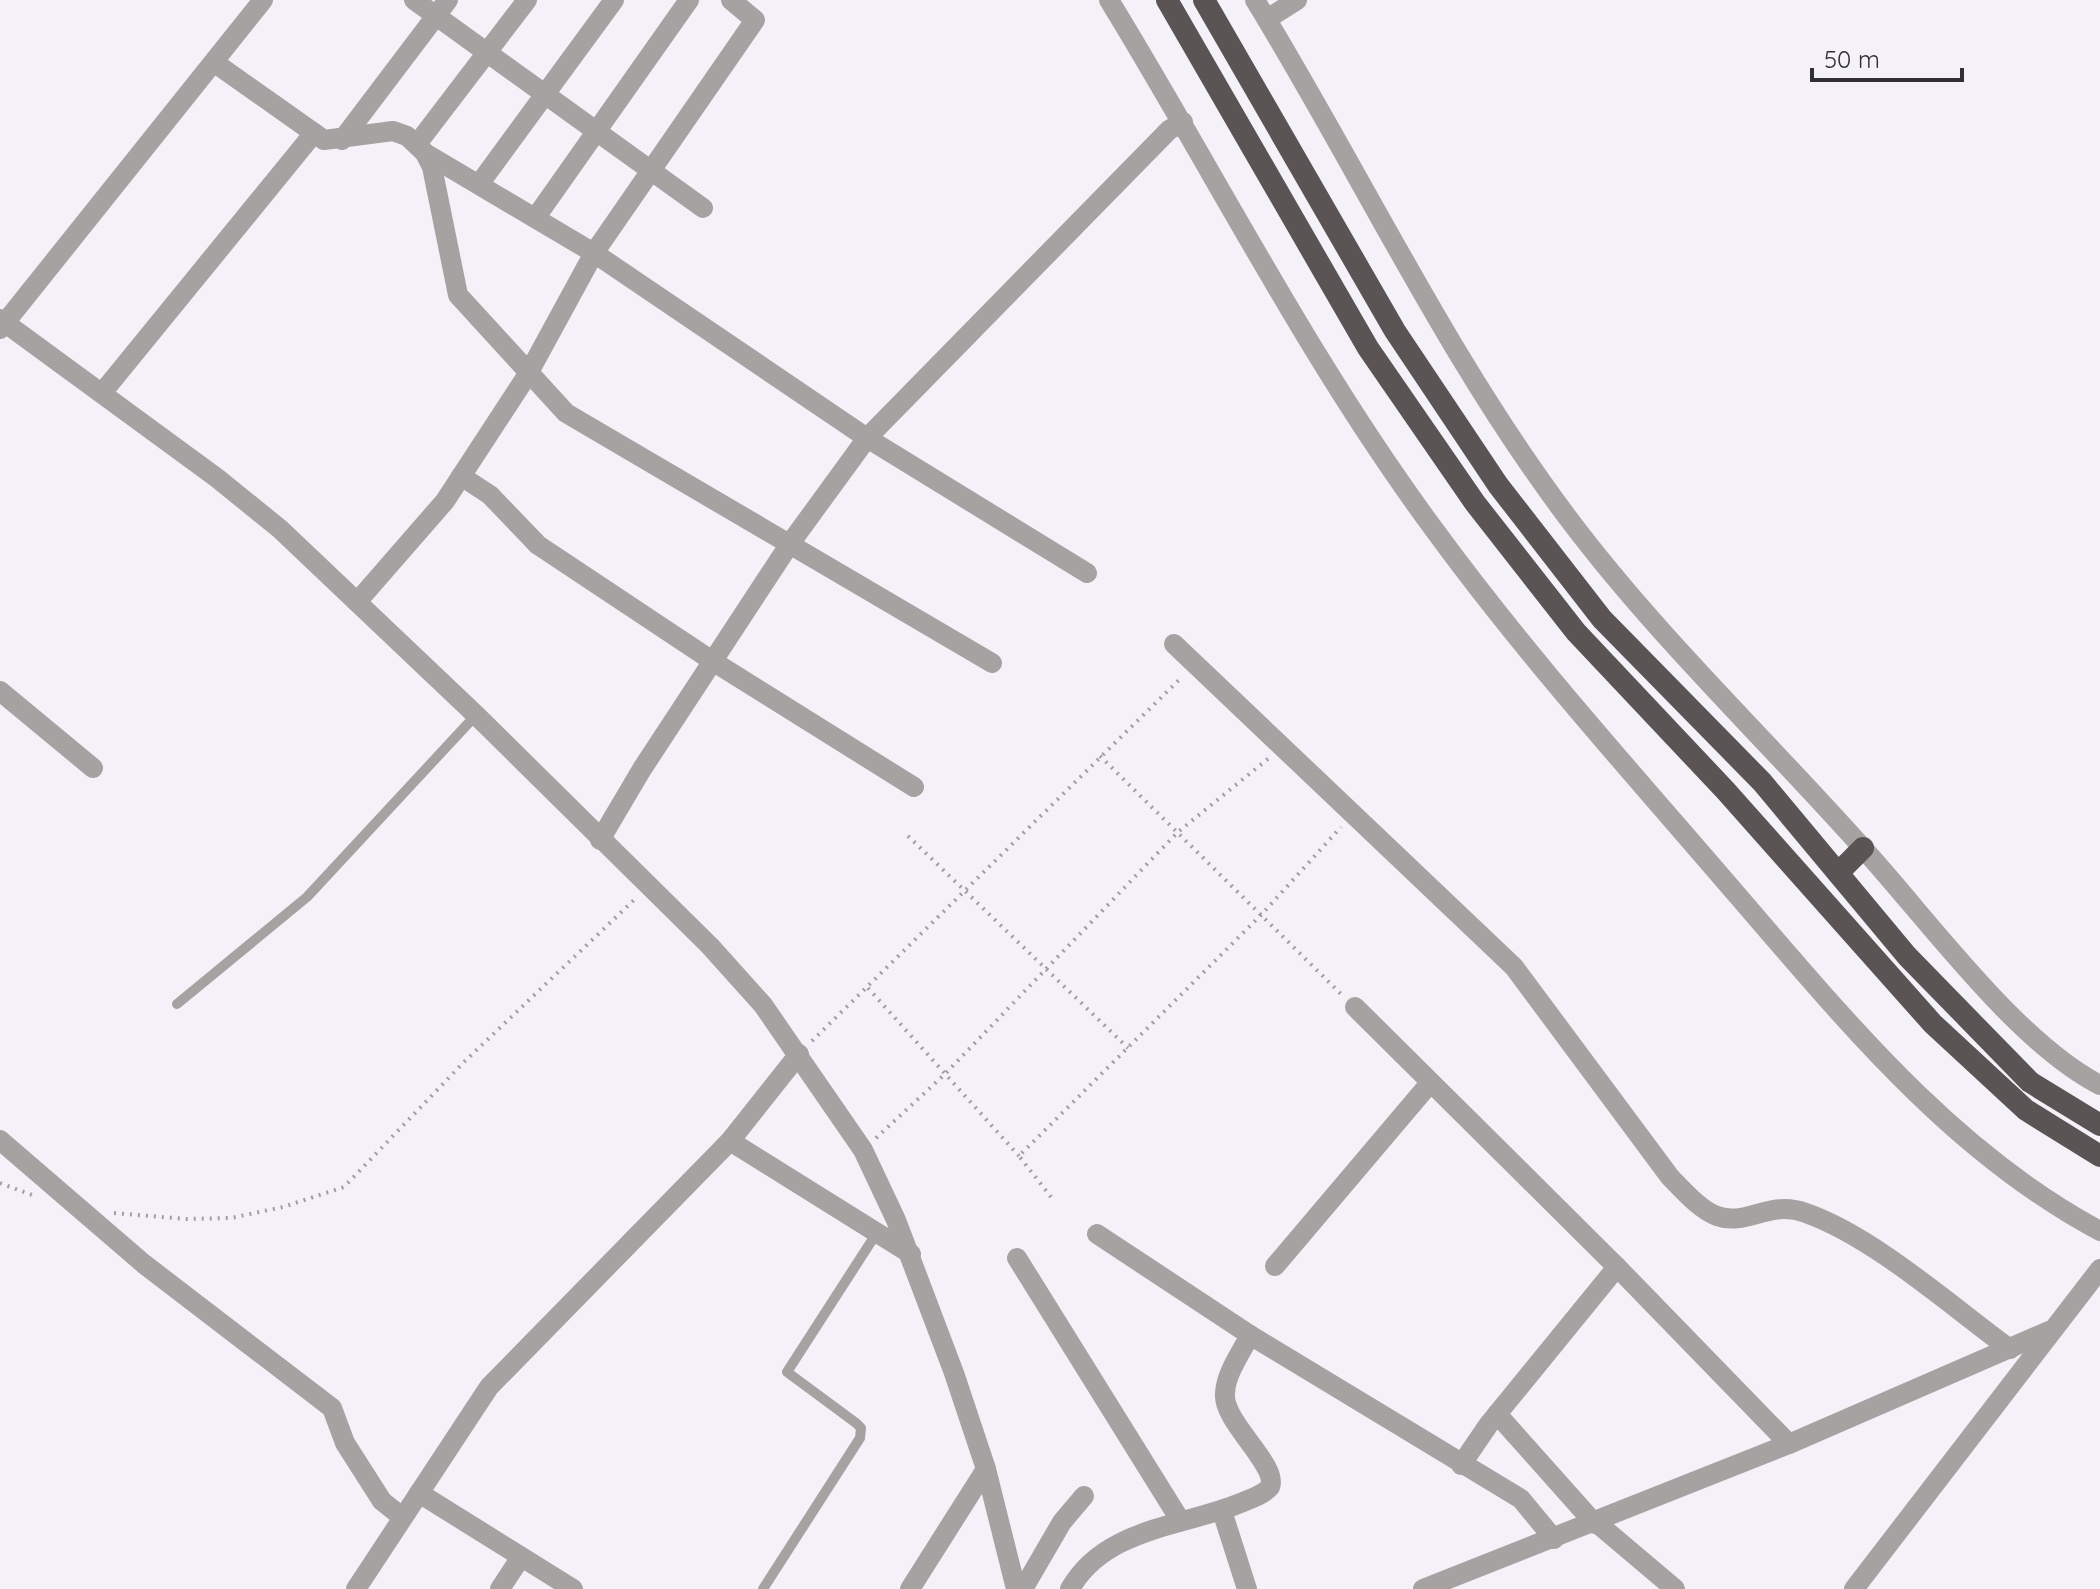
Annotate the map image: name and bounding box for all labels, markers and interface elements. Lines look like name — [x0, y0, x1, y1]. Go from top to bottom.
scale bar — [1812, 32, 1962, 82]
text: 50 m — [1824, 44, 1880, 74]

